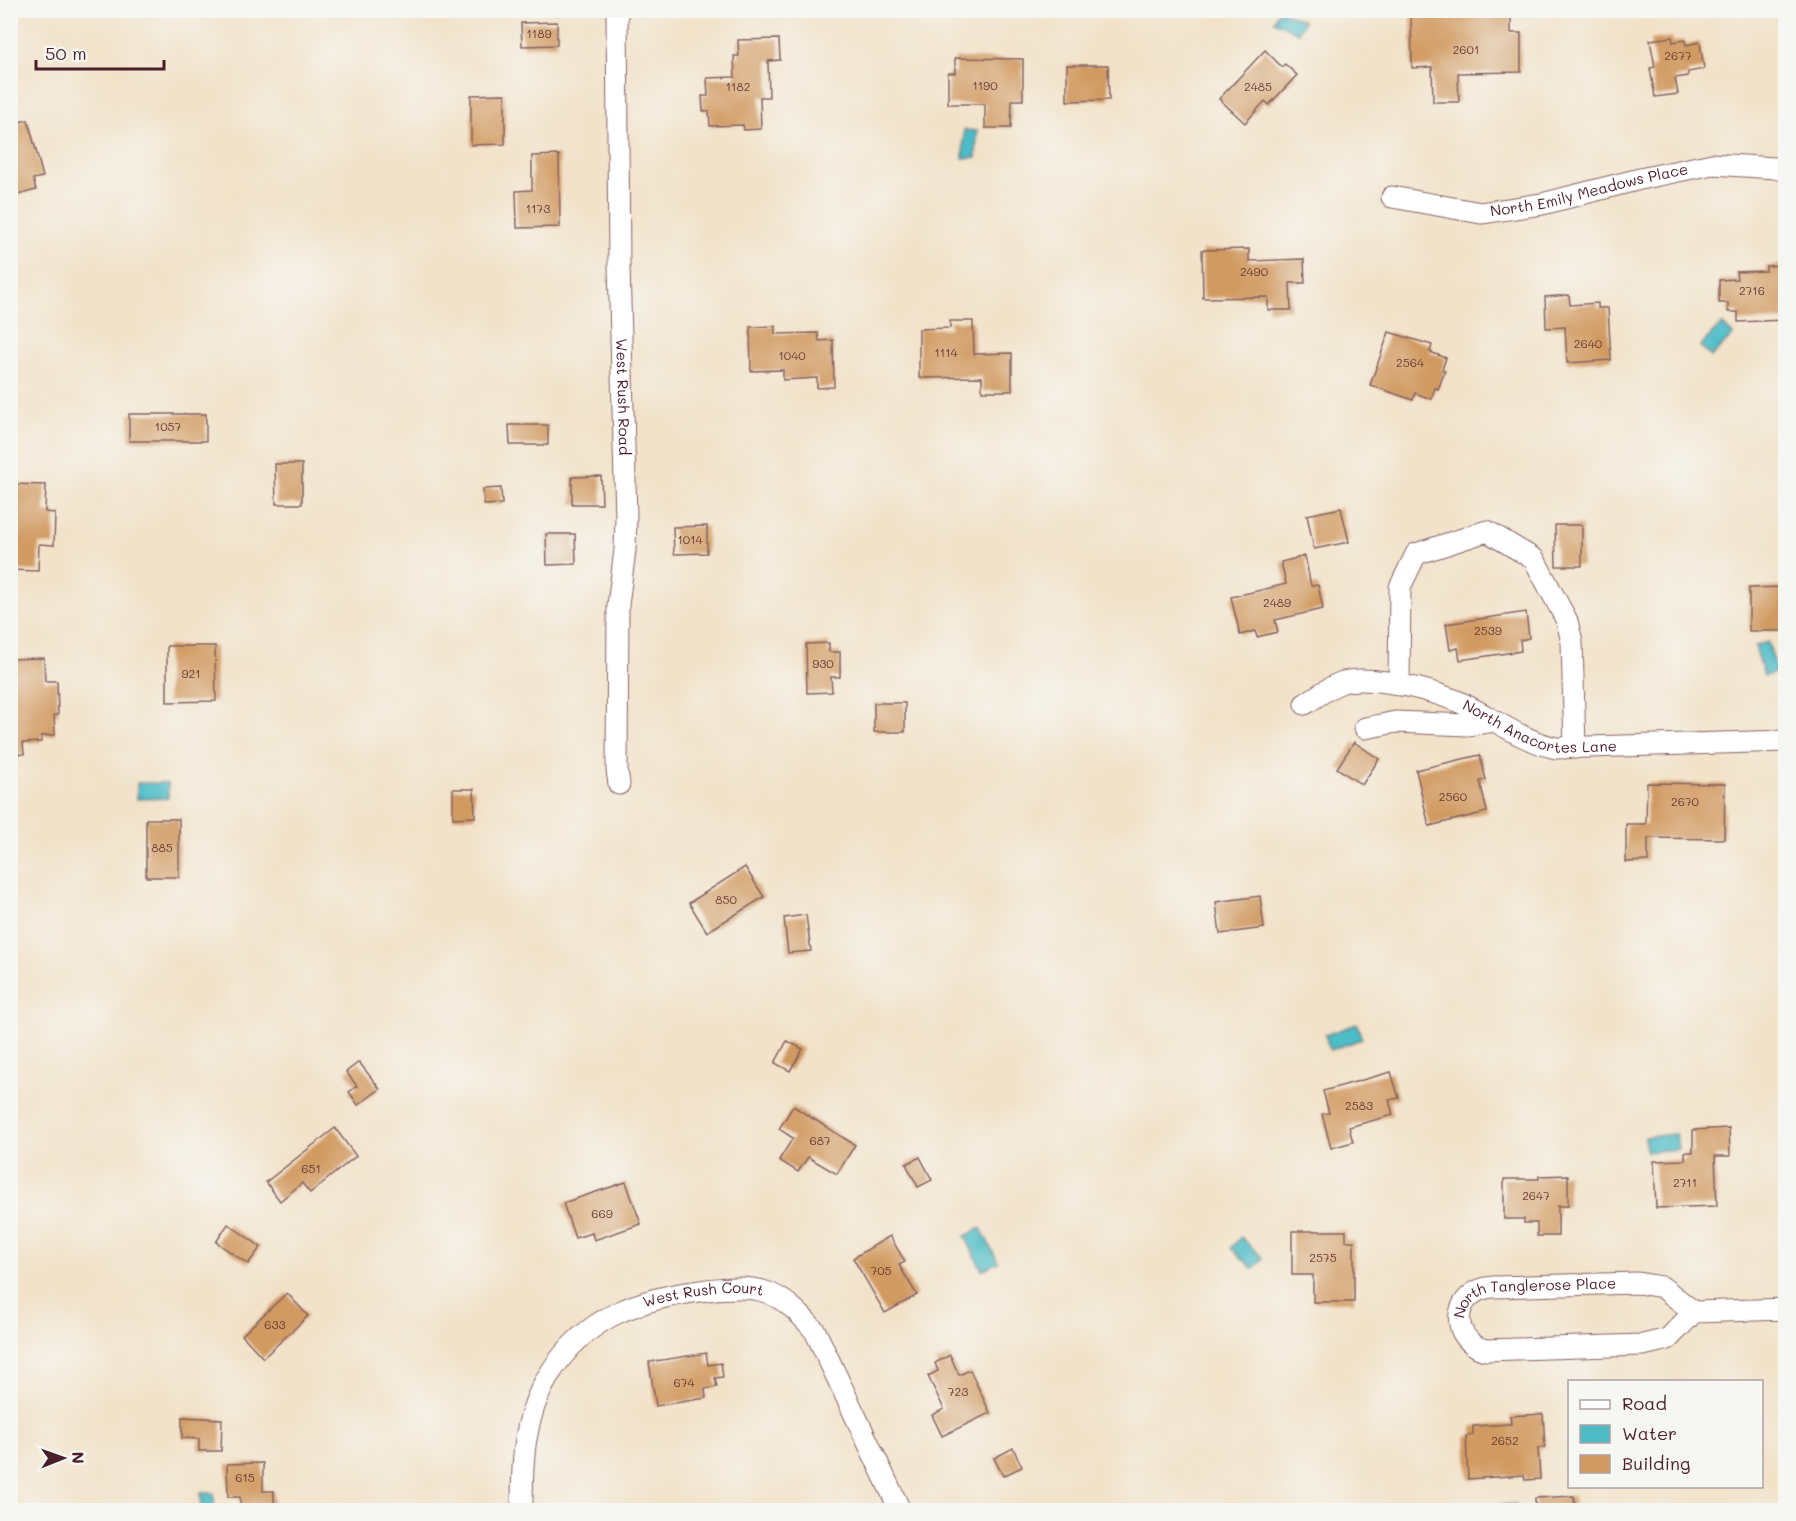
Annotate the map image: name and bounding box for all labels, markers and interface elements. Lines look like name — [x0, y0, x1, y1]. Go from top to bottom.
house number: 1189 — [526, 25, 552, 41]
scale bar — [36, 33, 164, 71]
text: 50 m — [45, 41, 87, 65]
house number: 2601 — [1453, 41, 1479, 57]
house number: 2677 — [1664, 47, 1692, 63]
house number: 1190 — [972, 77, 998, 93]
house number: 1182 — [726, 78, 750, 94]
house number: 2485 — [1244, 78, 1272, 94]
street label: North Emily Meadows Place — [1489, 158, 1690, 221]
house number: 1173 — [526, 200, 550, 216]
house number: 2490 — [1240, 263, 1269, 279]
house number: 2716 — [1739, 282, 1765, 298]
house number: 2640 — [1574, 335, 1603, 351]
street label: West Rush Road — [612, 338, 635, 456]
house number: 1114 — [934, 344, 958, 360]
house number: 1040 — [778, 347, 806, 363]
house number: 2564 — [1396, 354, 1424, 370]
house number: 1057 — [155, 418, 182, 434]
house number: 1014 — [677, 531, 703, 547]
house number: 2489 — [1263, 594, 1291, 610]
house number: 2539 — [1474, 622, 1502, 638]
house number: 930 — [812, 655, 834, 671]
house number: 921 — [181, 665, 201, 681]
street label: North Anacortes Lane — [1460, 694, 1617, 757]
house number: 2560 — [1439, 788, 1468, 804]
house number: 2670 — [1671, 793, 1700, 809]
house number: 885 — [151, 839, 173, 855]
house number: 850 — [715, 891, 737, 907]
house number: 2583 — [1345, 1097, 1373, 1113]
house number: 687 — [809, 1132, 831, 1148]
house number: 651 — [301, 1160, 321, 1176]
house number: 2711 — [1673, 1174, 1697, 1190]
house number: 2647 — [1522, 1187, 1550, 1203]
house number: 669 — [591, 1205, 613, 1221]
house number: 2575 — [1309, 1249, 1337, 1265]
house number: 705 — [870, 1262, 892, 1278]
street label: North Tanglerose Place — [1448, 1273, 1617, 1320]
street label: West Rush Court — [640, 1277, 766, 1311]
house number: 633 — [264, 1316, 286, 1332]
house number: 674 — [674, 1374, 694, 1390]
legend — [1568, 1380, 1763, 1488]
house number: 723 — [948, 1383, 968, 1399]
text: Road — [1622, 1391, 1667, 1415]
text: Water — [1622, 1421, 1677, 1445]
north arrow — [33, 1428, 93, 1488]
house number: 2652 — [1491, 1432, 1519, 1448]
text: N — [68, 1451, 89, 1464]
text: Building — [1622, 1451, 1690, 1475]
house number: 615 — [235, 1469, 255, 1485]

